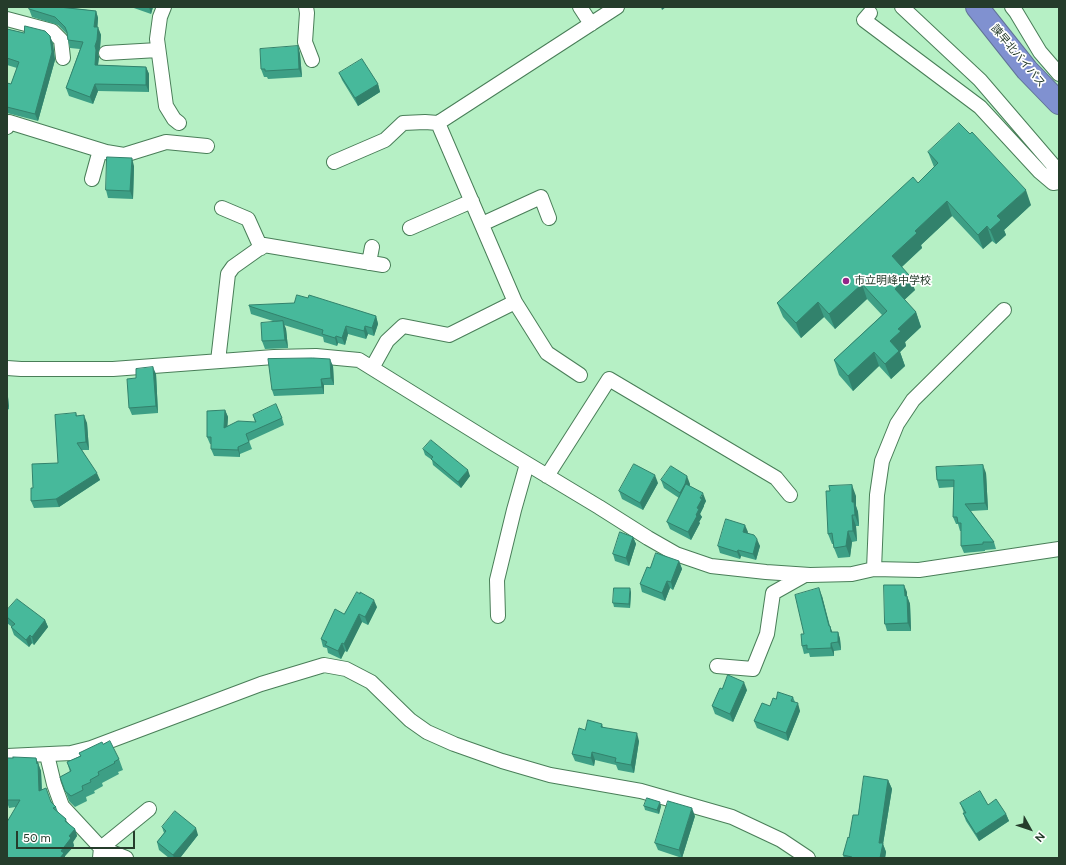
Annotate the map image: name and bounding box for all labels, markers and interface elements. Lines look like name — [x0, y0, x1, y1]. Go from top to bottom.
street label: 諫早北バイパス — [988, 22, 1048, 90]
place label: 市立明峰中学校 — [854, 274, 931, 288]
marker: 市立明峰中学校 — [841, 276, 851, 286]
north arrow — [1010, 809, 1050, 849]
scale bar — [18, 823, 137, 849]
text: N — [1032, 830, 1047, 844]
text: 50 m — [23, 831, 51, 845]

